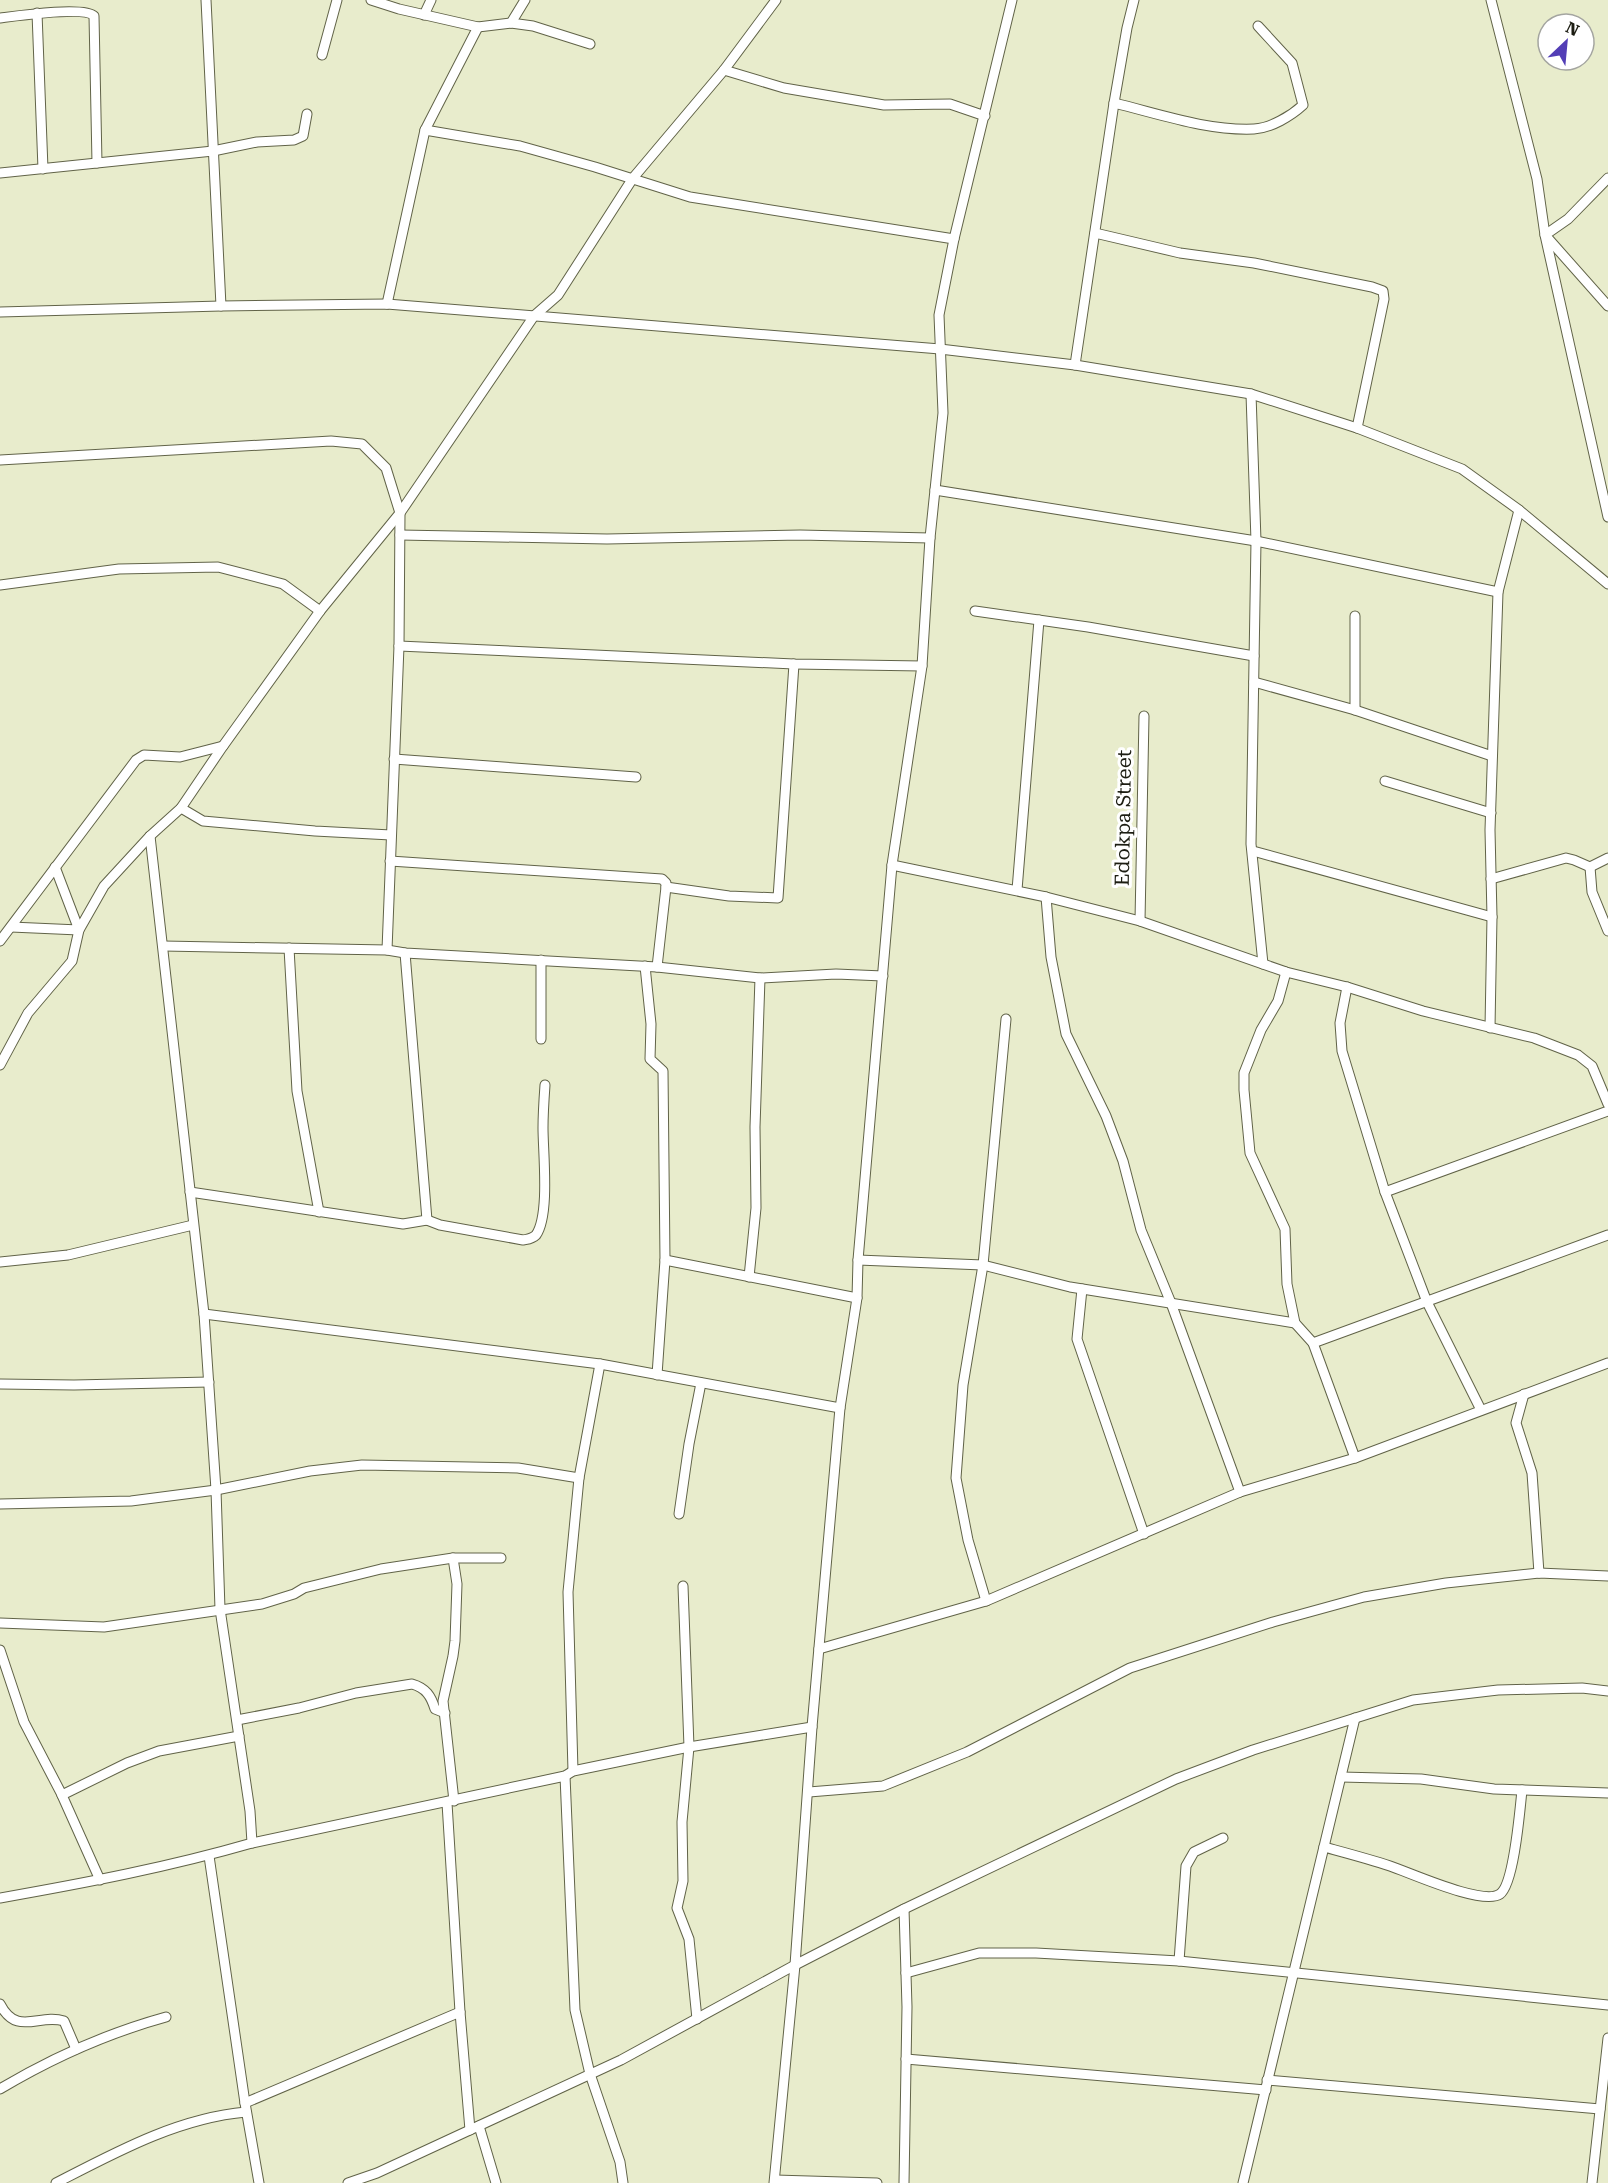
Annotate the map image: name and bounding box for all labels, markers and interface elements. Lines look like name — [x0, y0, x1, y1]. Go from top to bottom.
north arrow — [1536, 12, 1596, 72]
text: N — [1563, 18, 1582, 40]
street label: Edokpa Street — [1110, 749, 1136, 886]

